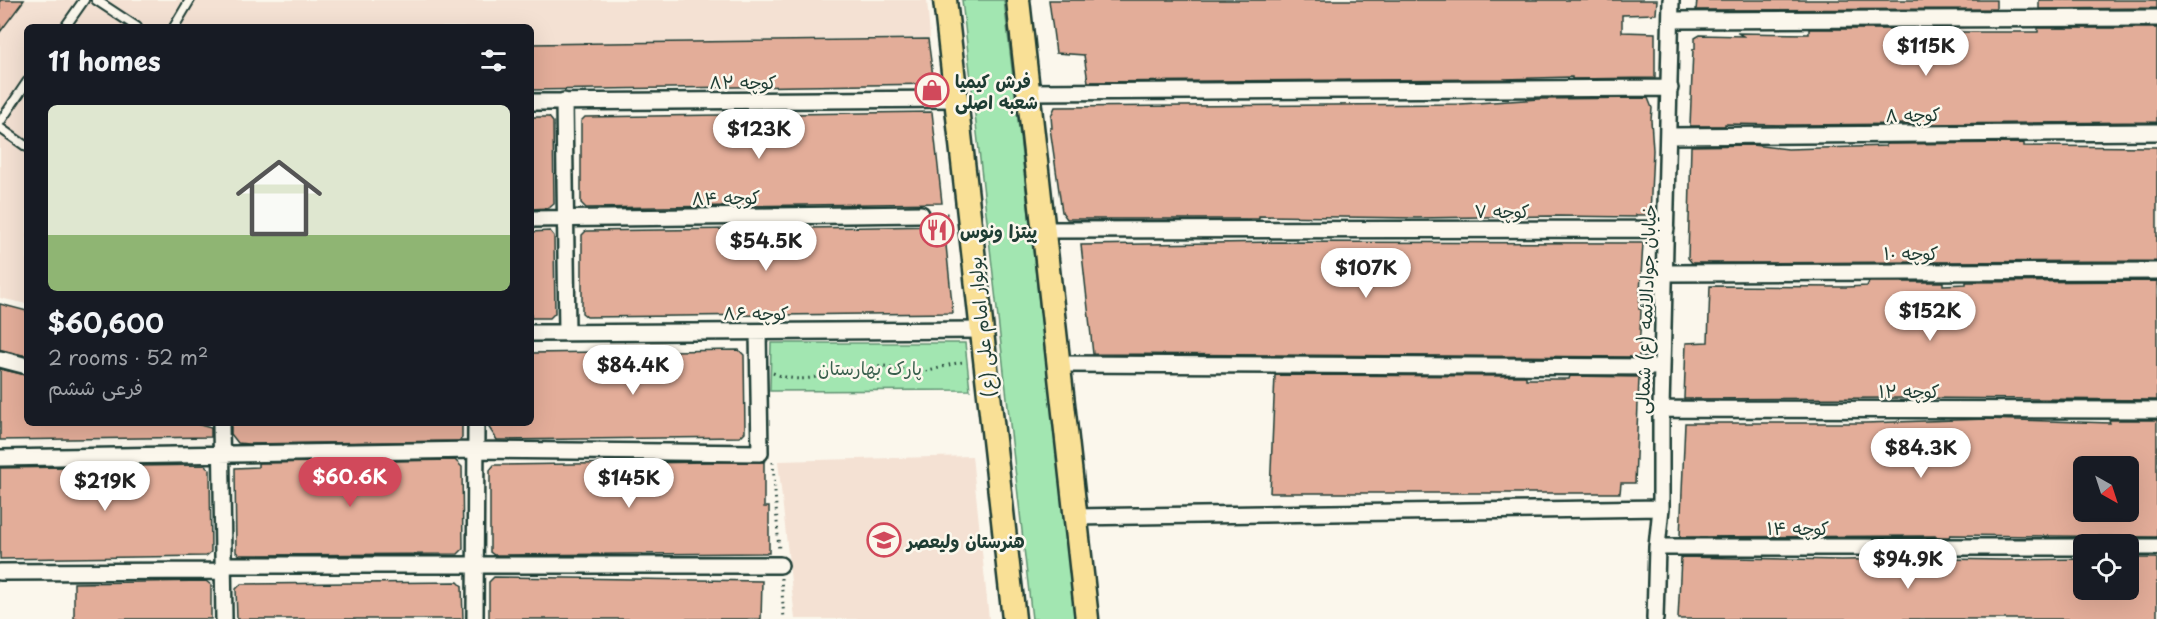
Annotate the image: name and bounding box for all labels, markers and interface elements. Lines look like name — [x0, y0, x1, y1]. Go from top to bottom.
pin: $115K — [1884, 26, 1968, 77]
text: $115K — [1897, 30, 1955, 60]
text: 11 homes — [48, 41, 161, 80]
icon: filters — [477, 44, 510, 77]
place label: فرش کیمیا شعبه اصلی — [955, 67, 1038, 115]
street label: کوچه ۸۲ — [709, 68, 777, 95]
shop icon: فرش کیمیا شعبه اصلی — [914, 72, 950, 108]
street label: کوچه ۸ — [1885, 100, 1941, 128]
pin: $123K — [717, 109, 801, 160]
text: $123K — [727, 113, 791, 143]
icon: home — [225, 144, 333, 252]
street label: کوچه ۸۴ — [691, 183, 761, 211]
street label: کوچه ۷ — [1474, 197, 1530, 224]
street label: خیابان جوادالائمه (ع) شمالی — [1628, 204, 1662, 414]
restaurant icon: پیتزا ونوس — [919, 212, 955, 248]
place label: پیتزا ونوس — [960, 217, 1038, 244]
pin: $54.5K — [717, 221, 815, 272]
text: $54.5K — [730, 225, 802, 255]
street label: کوچه ۱۰ — [1884, 239, 1939, 266]
pin: $107K — [1324, 248, 1408, 299]
text: $107K — [1335, 252, 1397, 282]
street label: بولوار امام علی (ع) — [960, 255, 1004, 399]
pin: $152K — [1888, 291, 1972, 342]
text: $152K — [1899, 295, 1961, 325]
street label: کوچه ۸۶ — [723, 299, 789, 326]
text: $60,600 — [48, 303, 164, 342]
text: 2 rooms · 52 m² — [48, 342, 208, 372]
pin: $84.4K — [584, 345, 682, 396]
text: $84.4K — [597, 349, 669, 379]
park label: پارک بهارستان — [818, 354, 922, 381]
text: فرعی ششم — [48, 372, 143, 402]
street label: کوچه ۱۲ — [1878, 377, 1940, 404]
pin: $84.3K — [1872, 428, 1970, 479]
text: $84.3K — [1885, 432, 1957, 462]
north arrow — [2073, 456, 2139, 522]
map controls — [2073, 456, 2139, 600]
pin: $60.6K — [301, 457, 399, 508]
pin: $145K — [587, 458, 671, 509]
pin: $219K — [63, 461, 147, 512]
text: $60.6K — [313, 461, 387, 491]
text: $145K — [598, 462, 660, 492]
text: $219K — [74, 465, 136, 495]
street label: کوچه ۱۴ — [1767, 514, 1830, 541]
school or university icon: هنرستان ولیعصر — [866, 522, 902, 558]
place label: هنرستان ولیعصر — [905, 527, 1025, 554]
button: locate — [2073, 534, 2139, 600]
pin: $94.9K — [1859, 539, 1957, 590]
text: $94.9K — [1873, 543, 1943, 573]

